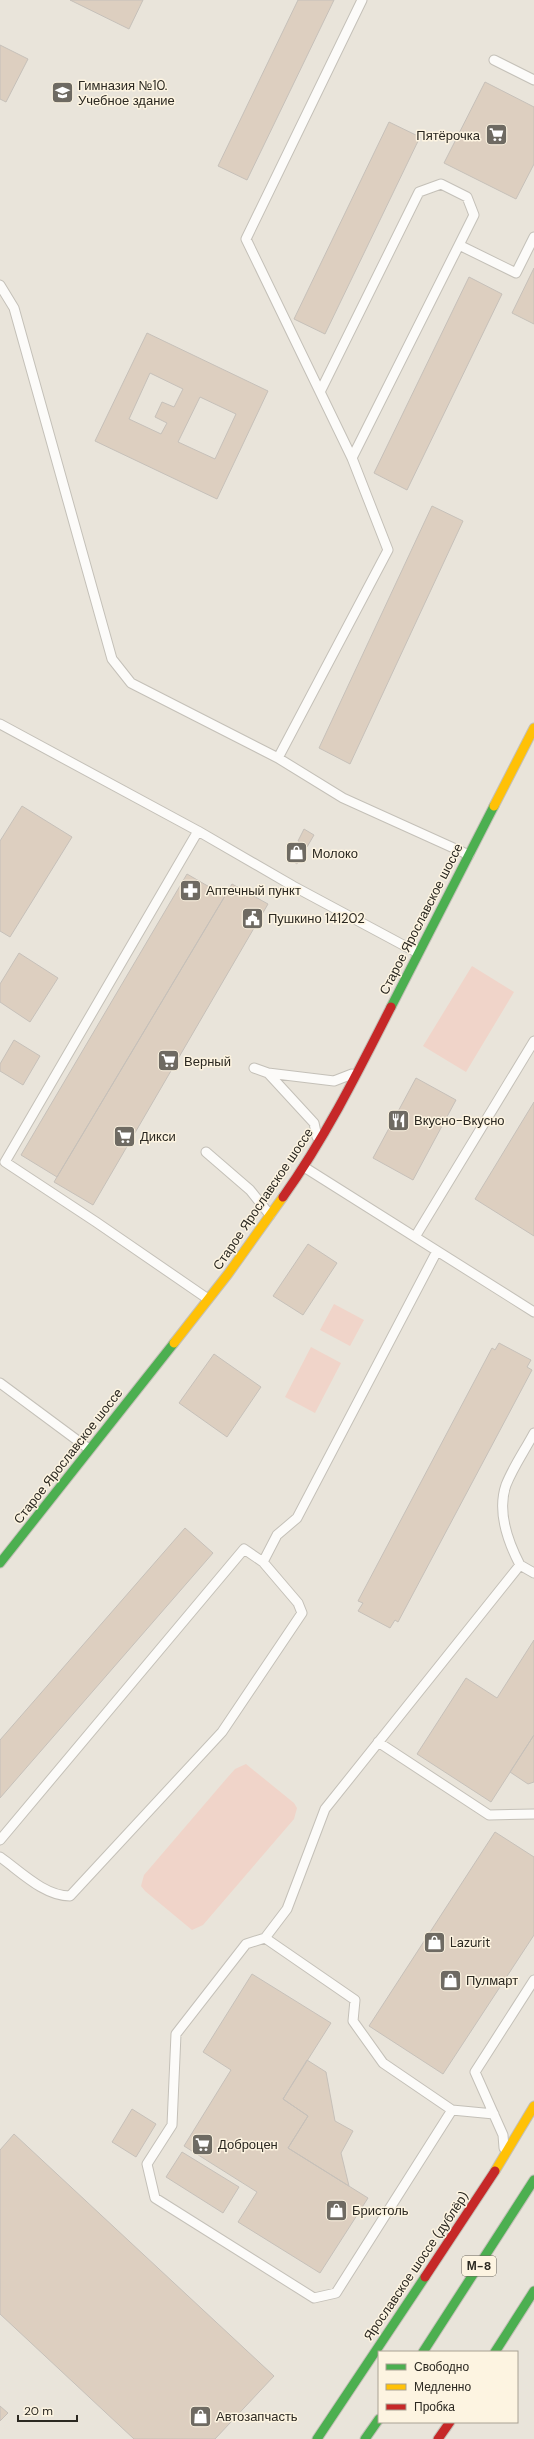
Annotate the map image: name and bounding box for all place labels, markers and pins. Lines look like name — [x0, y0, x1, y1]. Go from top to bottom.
place label: Гимназия №10. Учебное здание — [78, 77, 175, 109]
school or university icon: Гимназия №10. Учебное здание — [50, 79, 76, 105]
supermarket icon: Пятёрочка — [483, 122, 509, 148]
place label: Пятёрочка — [416, 127, 481, 144]
shop icon: Молоко — [284, 840, 310, 866]
place label: Молоко — [312, 845, 358, 862]
pharmacy icon: Аптечный пункт — [178, 877, 204, 903]
place label: Аптечный пункт — [206, 882, 301, 899]
public building icon: Пушкино 141202 — [239, 905, 265, 931]
place label: Пушкино 141202 — [268, 910, 365, 927]
supermarket icon: Верный — [155, 1048, 181, 1074]
place label: Верный — [184, 1053, 231, 1070]
restaurant icon: Вкусно-Вкусно — [386, 1107, 412, 1133]
place label: Вкусно-Вкусно — [414, 1112, 505, 1129]
supermarket icon: Дикси — [111, 1123, 137, 1149]
place label: Дикси — [140, 1128, 176, 1145]
shop icon: Lazurit — [421, 1929, 447, 1955]
place label: Lazurit — [450, 1934, 490, 1951]
shop icon: Пулмарт — [438, 1967, 464, 1993]
place label: Пулмарт — [466, 1972, 518, 1989]
supermarket icon: Доброцен — [189, 2131, 215, 2157]
place label: Доброцен — [218, 2136, 278, 2153]
shop icon: Бристоль — [323, 2197, 349, 2223]
place label: Бристоль — [352, 2202, 409, 2219]
shop icon: Автозапчасть — [187, 2403, 213, 2429]
place label: Автозапчасть — [216, 2408, 298, 2425]

